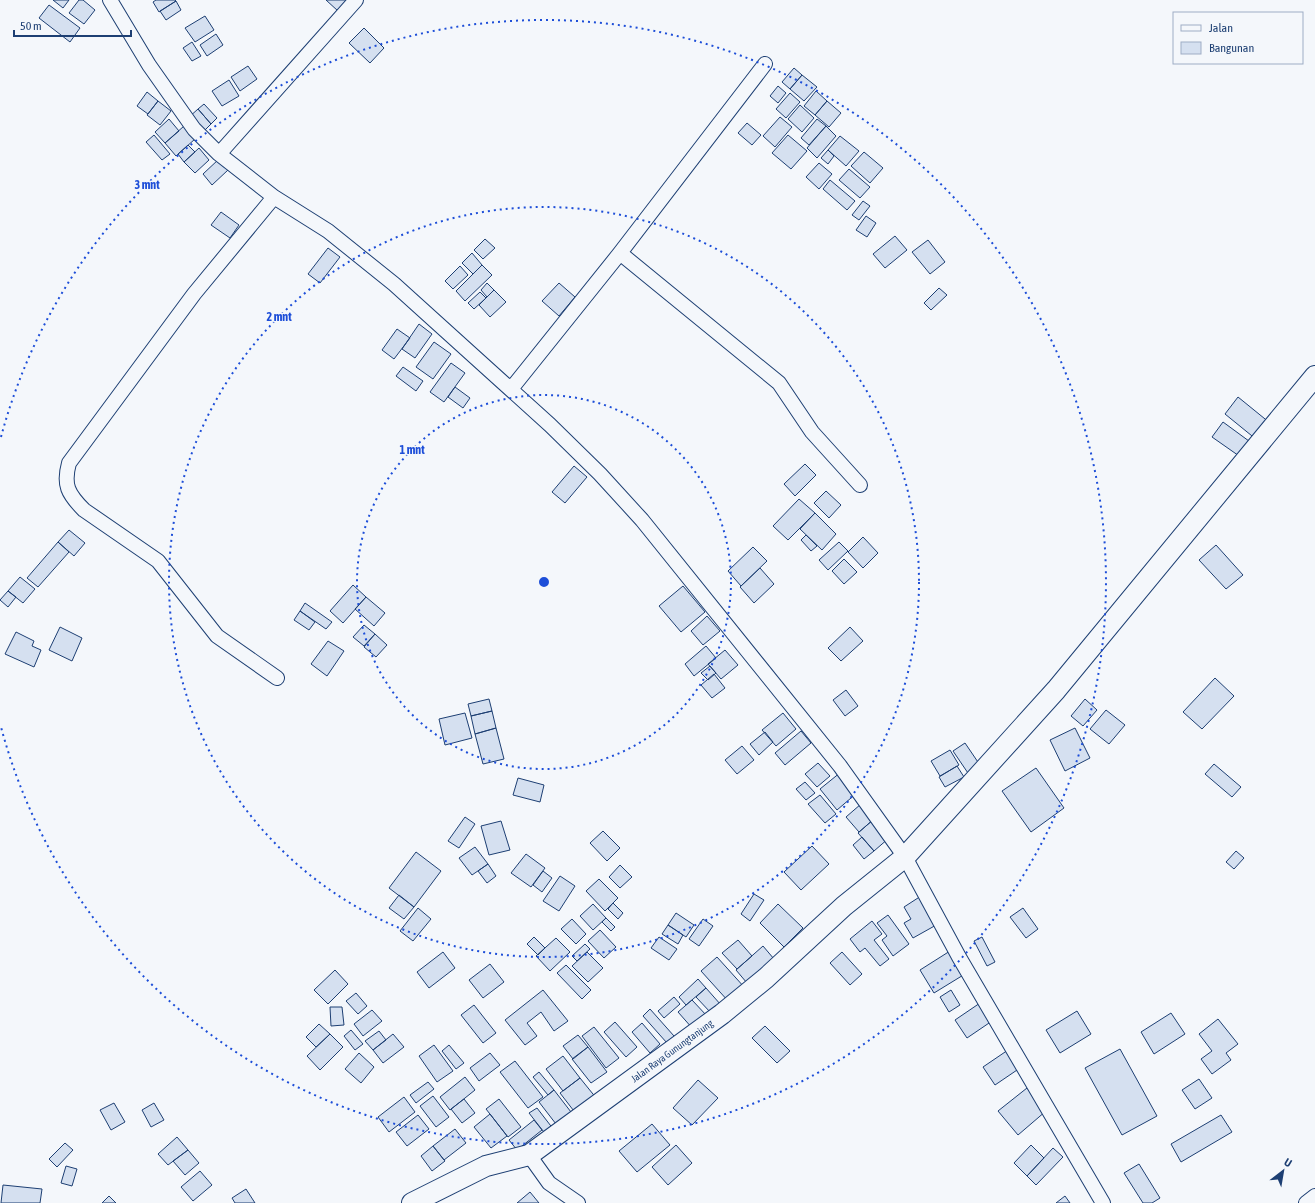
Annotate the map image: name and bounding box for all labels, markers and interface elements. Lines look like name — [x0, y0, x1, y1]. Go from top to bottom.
scale bar — [14, 12, 131, 38]
legend — [1173, 12, 1303, 64]
text: 50 m — [20, 19, 42, 33]
text: Jalan — [1209, 21, 1233, 35]
text: Bangunan — [1209, 41, 1254, 55]
text: 3 mnt — [134, 178, 160, 192]
text: 2 mnt — [266, 310, 292, 324]
text: 1 mnt — [399, 443, 425, 457]
centre of rings — [537, 575, 551, 589]
street label: Jalan Raya Gunungtanjung — [629, 1017, 716, 1084]
north arrow — [1263, 1151, 1303, 1191]
text: U — [1282, 1156, 1294, 1169]

